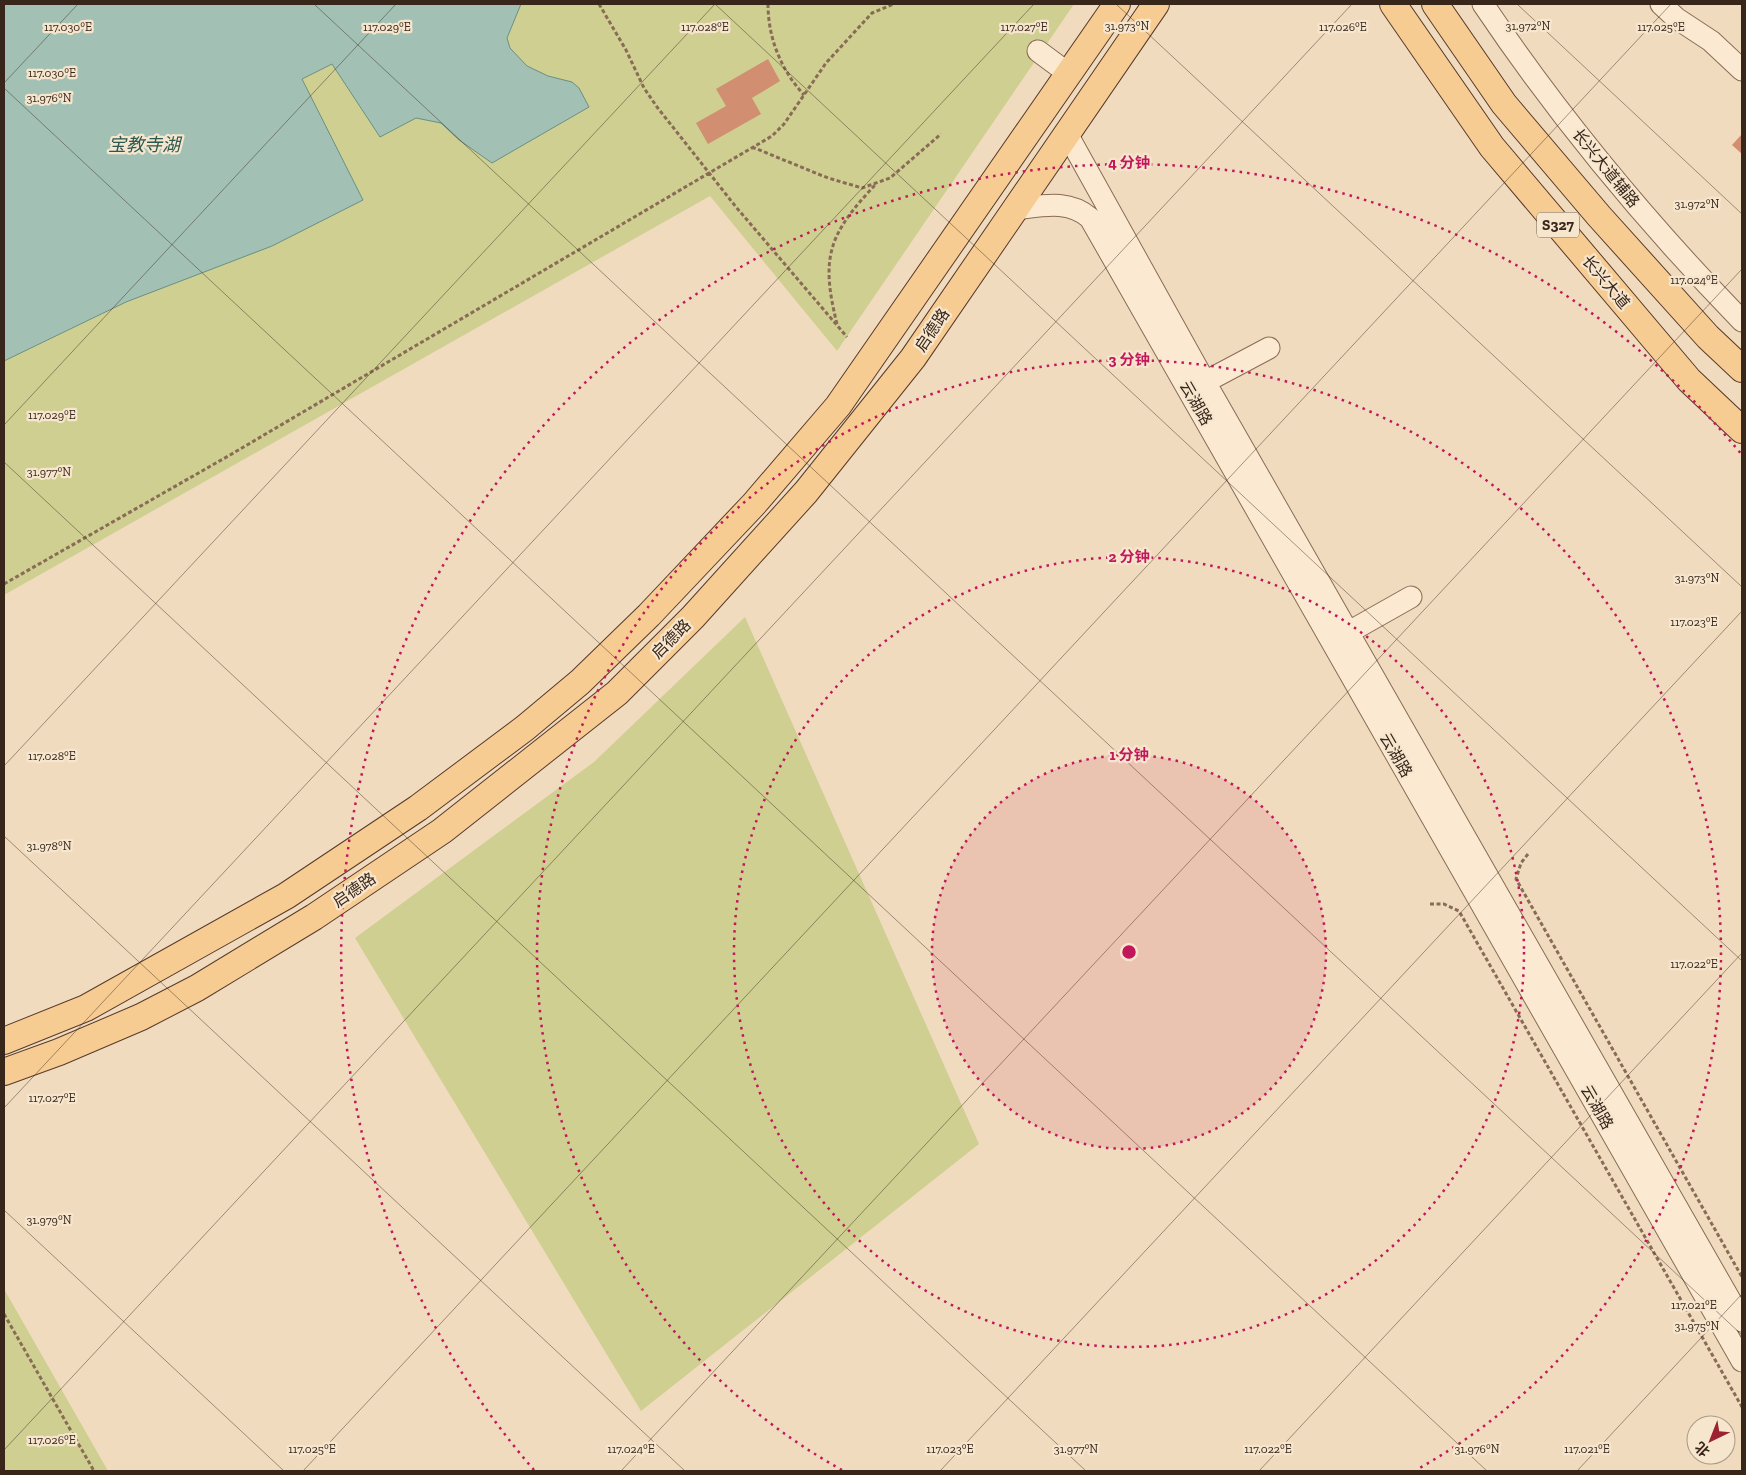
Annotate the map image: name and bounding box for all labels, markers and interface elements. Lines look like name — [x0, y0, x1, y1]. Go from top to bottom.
text: 31.973°N — [1105, 19, 1149, 33]
text: 31.972°N — [1506, 19, 1551, 33]
text: 117.030°E — [44, 20, 92, 34]
text: 117.029°E — [363, 20, 411, 34]
text: 117.028°E — [681, 20, 729, 34]
text: 117.027°E — [1000, 20, 1048, 34]
text: 117.026°E — [1319, 20, 1367, 34]
text: 117.025°E — [1637, 20, 1685, 34]
text: 117.030°E — [28, 66, 76, 80]
text: 31.976°N — [26, 91, 72, 105]
street label: 长兴大道辅路 — [1568, 125, 1644, 211]
water label: 宝教寺湖 — [108, 134, 183, 156]
text: 4 分钟 — [1108, 154, 1150, 172]
text: 31.972°N — [1675, 197, 1720, 211]
road number: S327 — [1537, 212, 1579, 238]
street label: 长兴大道 — [1578, 251, 1634, 313]
text: 117.024°E — [1670, 273, 1718, 287]
street label: 启德路 — [911, 305, 953, 355]
text: 3 分钟 — [1109, 351, 1149, 369]
street label: 云湖路 — [1176, 377, 1216, 429]
text: 117.029°E — [28, 408, 76, 422]
text: 31.977°N — [27, 465, 71, 479]
text: 2 分钟 — [1109, 548, 1149, 566]
text: 31.973°N — [1675, 571, 1719, 585]
street label: 启德路 — [647, 615, 695, 663]
text: 117.023°E — [1670, 615, 1718, 629]
street label: 云湖路 — [1376, 729, 1416, 781]
text: 1 分钟 — [1110, 746, 1148, 764]
text: 117.028°E — [28, 749, 76, 763]
text: 31.978°N — [26, 839, 72, 853]
street label: 启德路 — [329, 869, 379, 911]
centre of rings — [1120, 943, 1138, 961]
text: 117.022°E — [1670, 957, 1718, 971]
street label: 云湖路 — [1577, 1081, 1617, 1133]
text: 117.027°E — [28, 1091, 76, 1105]
text: 31.979°N — [26, 1213, 72, 1227]
text: 117.021°E — [1671, 1298, 1717, 1312]
text: 31.975°N — [1675, 1319, 1720, 1333]
north arrow — [1686, 1415, 1736, 1465]
text: 117.026°E — [28, 1433, 76, 1447]
text: 北 — [1692, 1438, 1713, 1460]
text: 117.025°E — [288, 1442, 336, 1456]
text: 117.024°E — [607, 1442, 655, 1456]
text: 117.023°E — [926, 1442, 974, 1456]
text: 31.977°N — [1054, 1442, 1098, 1456]
text: 117.022°E — [1244, 1442, 1292, 1456]
text: 31.976°N — [1454, 1442, 1500, 1456]
text: 117.021°E — [1564, 1442, 1610, 1456]

